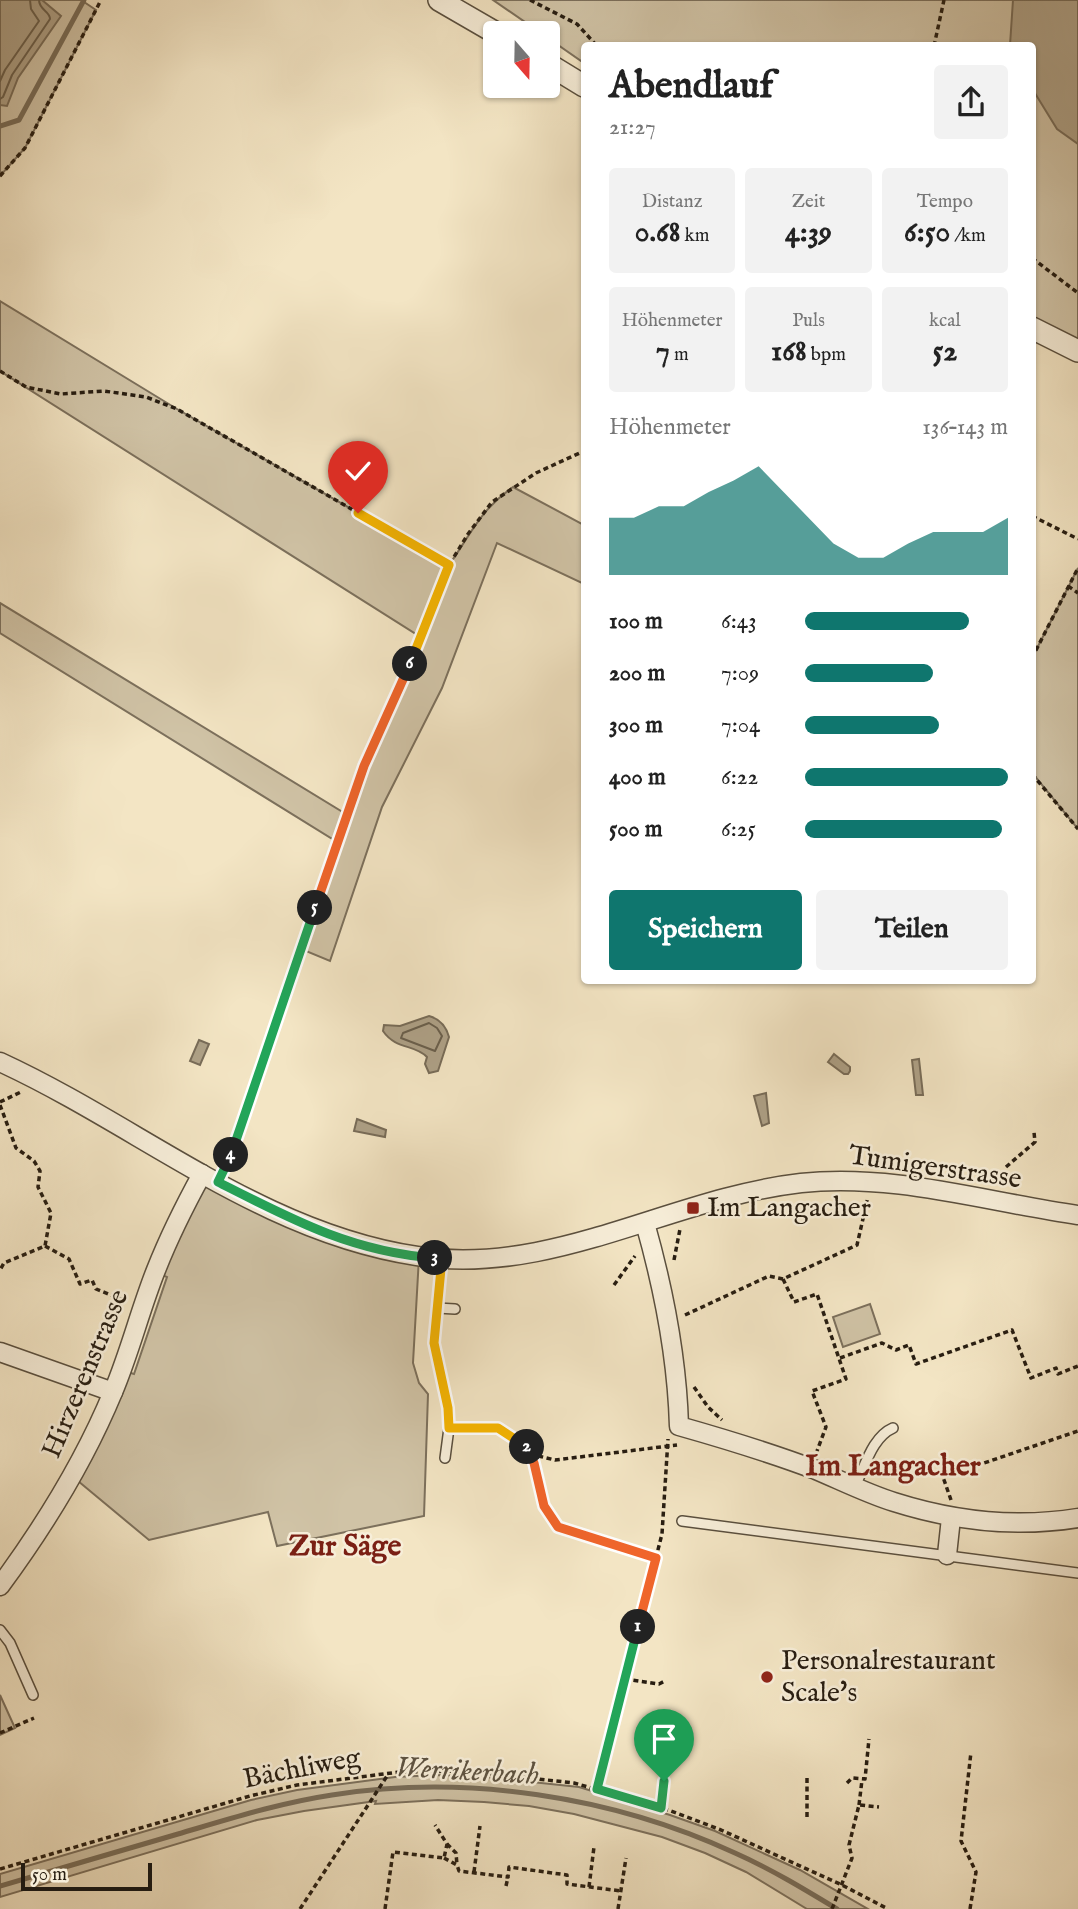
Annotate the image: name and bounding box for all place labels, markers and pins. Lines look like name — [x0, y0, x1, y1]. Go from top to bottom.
pin — [328, 441, 388, 513]
pin: 6 — [392, 646, 428, 682]
pin: 5 — [298, 890, 332, 926]
pin: 4 — [214, 1138, 248, 1172]
place label: Im Langacher — [707, 1191, 871, 1226]
marker: Im Langacher — [685, 1200, 701, 1216]
pin: 3 — [418, 1240, 452, 1276]
pin: 2 — [510, 1430, 544, 1464]
pin: 1 — [620, 1610, 656, 1644]
place label: Personalrestaurant Scale's — [781, 1644, 996, 1711]
marker: Personalrestaurant Scale's — [759, 1669, 775, 1685]
pin — [634, 1709, 694, 1781]

